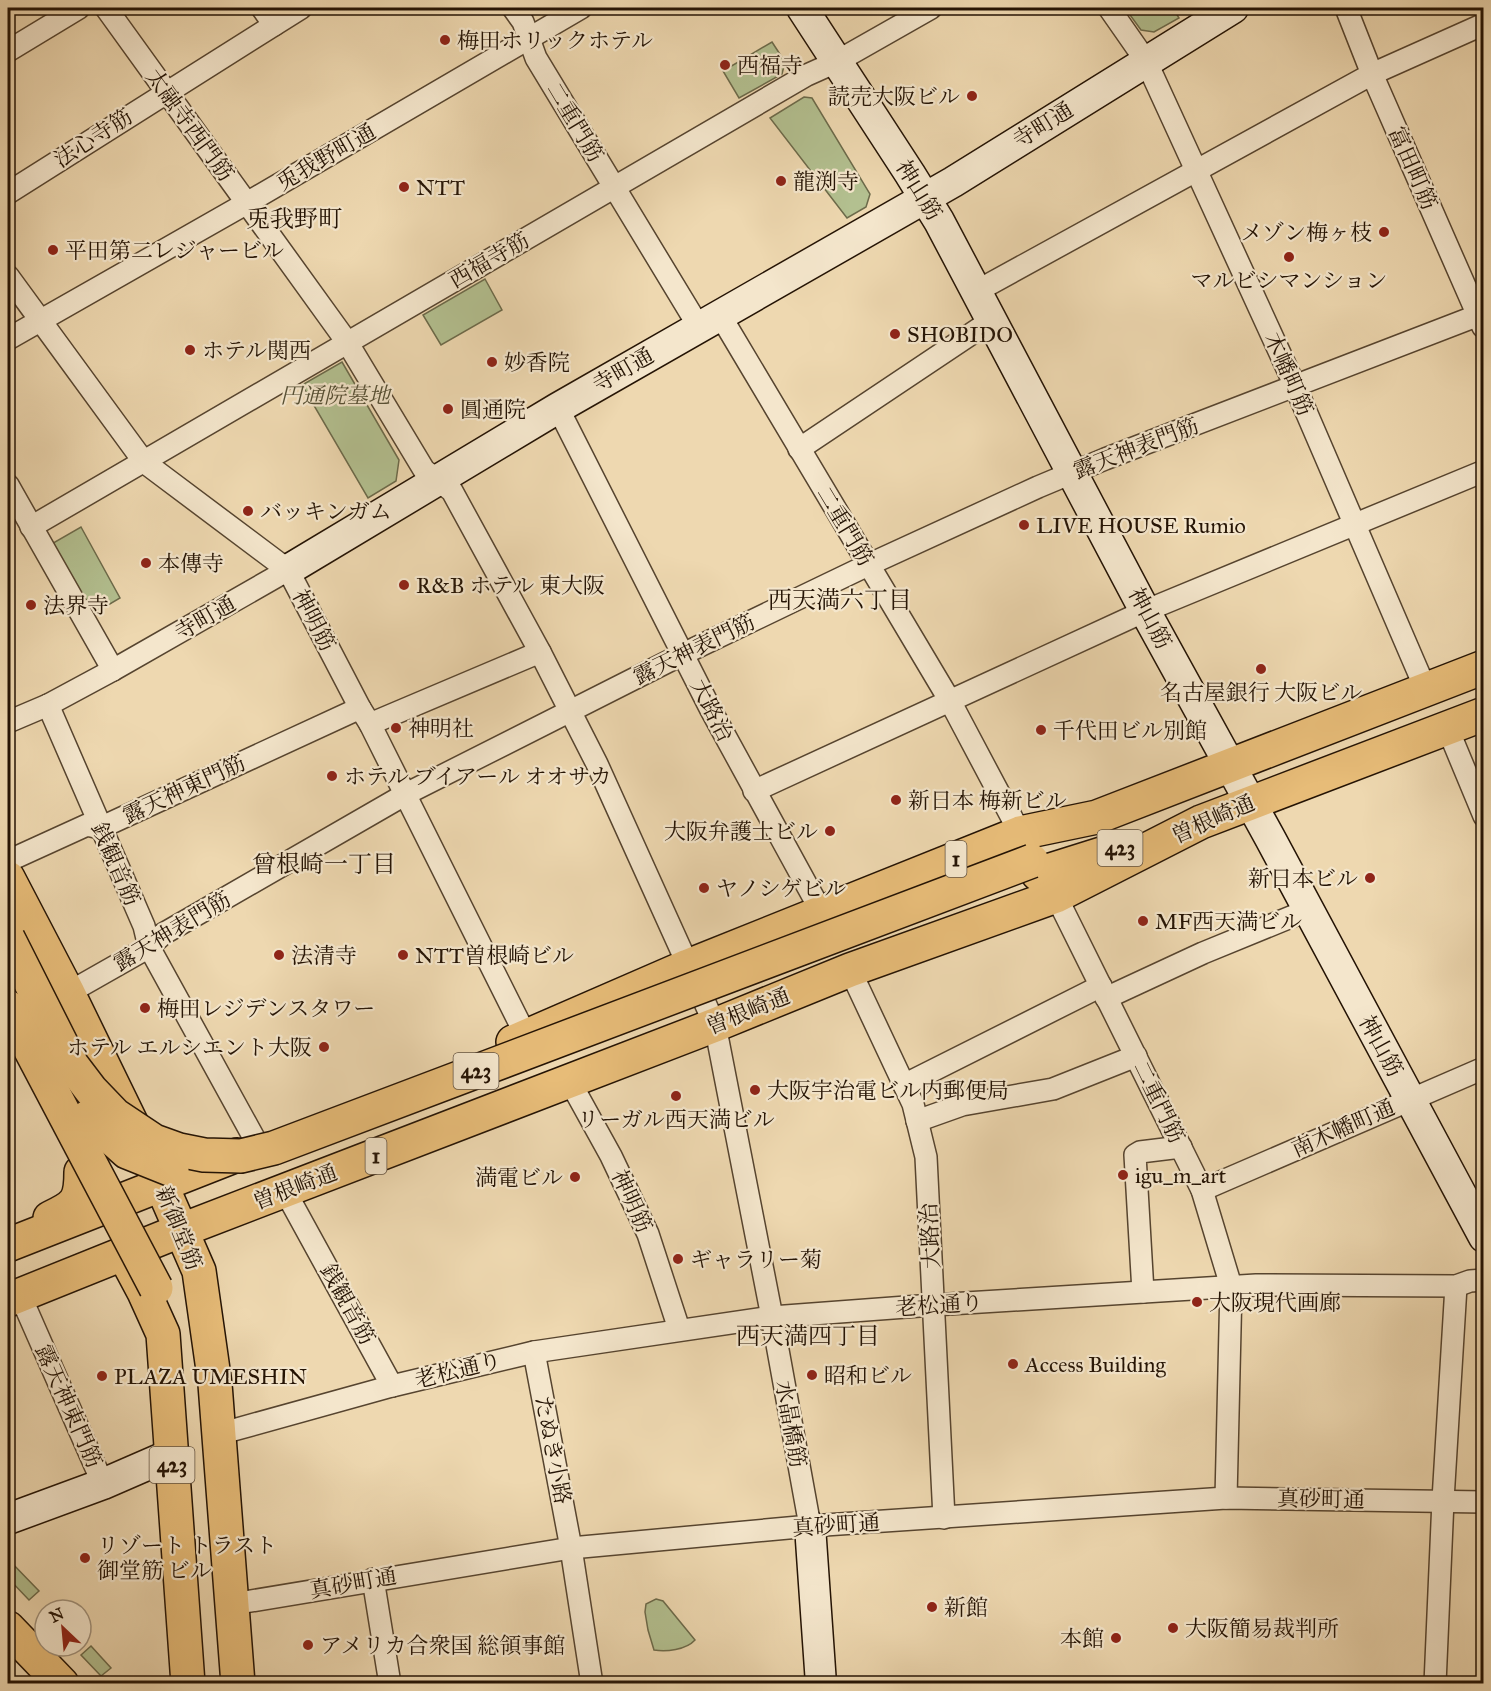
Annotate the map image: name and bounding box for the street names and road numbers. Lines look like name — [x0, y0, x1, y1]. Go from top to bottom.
street label: 太融寺西門筋 — [140, 64, 240, 186]
street label: 二重門筋 — [541, 77, 609, 167]
street label: 寺町通 — [1008, 96, 1078, 154]
street label: 法心寺筋 — [49, 103, 137, 173]
street label: 兎我野町通 — [272, 118, 380, 196]
street label: 富田町筋 — [1383, 122, 1443, 214]
street label: 神山筋 — [890, 155, 948, 225]
street label: 西福寺筋 — [444, 226, 534, 294]
street label: 木幡町筋 — [1259, 328, 1319, 420]
street label: 寺町通 — [588, 342, 658, 398]
street label: 露天神表門筋 — [1070, 412, 1202, 484]
street label: 二重門筋 — [811, 481, 879, 571]
street label: 神山筋 — [1123, 583, 1177, 653]
street label: 神明筋 — [287, 585, 341, 655]
street label: 寺町通 — [170, 590, 240, 646]
street label: 露天神表門筋 — [629, 608, 759, 690]
street label: 大路治 — [685, 674, 739, 746]
street label: 露天神東門筋 — [118, 749, 250, 829]
street label: 曽根崎通 — [1167, 789, 1259, 849]
street label: 銭観音筋 — [86, 818, 146, 910]
road number: 423 — [1098, 830, 1142, 866]
road number: 1 — [946, 841, 966, 877]
street label: 露天神表門筋 — [108, 885, 236, 977]
street label: 曽根崎通 — [702, 982, 794, 1040]
street label: 神山筋 — [1353, 1011, 1409, 1081]
road number: 423 — [454, 1053, 498, 1089]
street label: 二重門筋 — [1128, 1057, 1190, 1147]
street label: 南木幡町通 — [1287, 1093, 1399, 1163]
road number: 1 — [366, 1138, 386, 1174]
street label: 曽根崎通 — [249, 1159, 341, 1215]
street label: 神明筋 — [606, 1165, 658, 1237]
street label: 新御堂筋 — [150, 1182, 208, 1274]
street label: 大路治 — [915, 1202, 945, 1270]
street label: 銭観音筋 — [315, 1259, 381, 1349]
street label: 老松通り — [894, 1288, 984, 1322]
street label: 露天神東門筋 — [30, 1340, 108, 1472]
street label: 老松通り — [412, 1346, 504, 1394]
street label: 水晶橋筋 — [770, 1378, 812, 1470]
street label: たぬき小路 — [529, 1393, 577, 1507]
road number: 423 — [150, 1447, 195, 1483]
street label: 真砂町通 — [1277, 1485, 1365, 1513]
street label: 真砂町通 — [791, 1508, 881, 1542]
street label: 真砂町通 — [307, 1562, 399, 1604]

